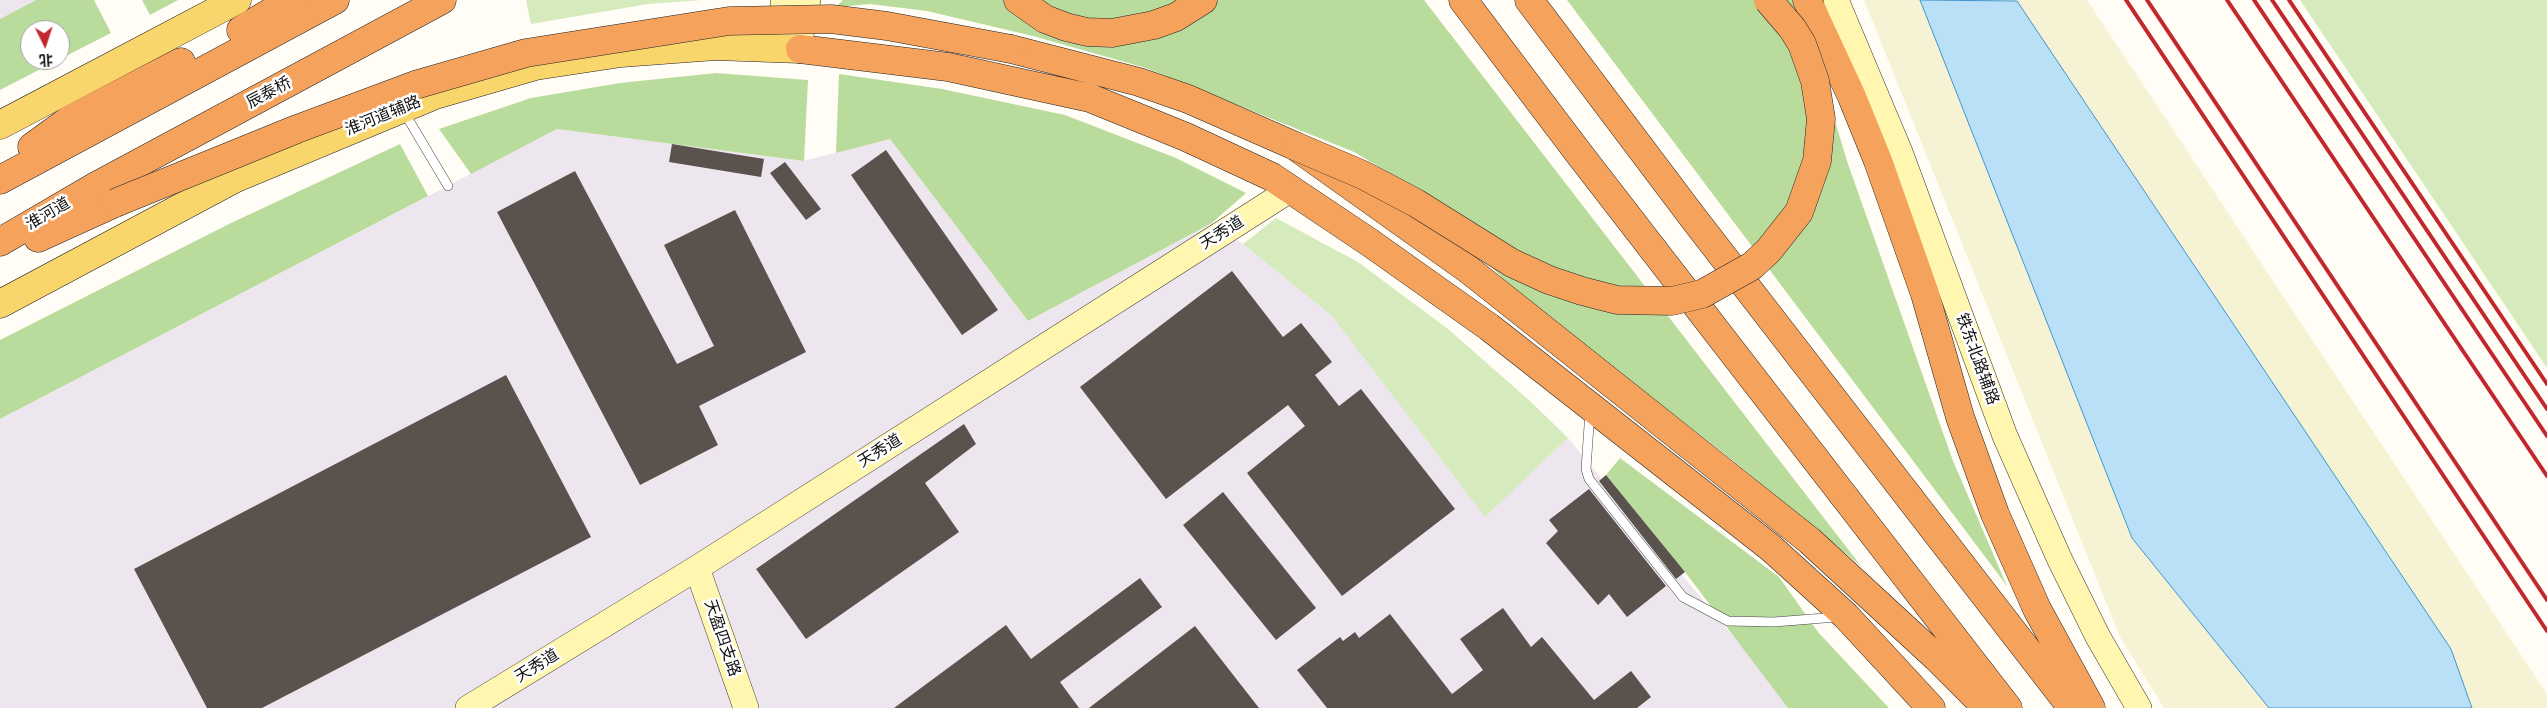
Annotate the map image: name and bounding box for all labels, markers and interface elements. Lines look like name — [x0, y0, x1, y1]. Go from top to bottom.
north arrow — [20, 20, 70, 70]
text: 北 — [38, 50, 54, 68]
street label: 辰泰桥 — [243, 73, 295, 113]
street label: 淮河道辅路 — [342, 92, 424, 140]
street label: 淮河道 — [22, 194, 74, 234]
street label: 天秀道 — [1197, 212, 1247, 254]
street label: 铁东北路辅路 — [1952, 311, 2002, 407]
street label: 天秀道 — [855, 430, 905, 472]
street label: 天盈四支路 — [700, 597, 744, 679]
street label: 天秀道 — [512, 645, 562, 687]

